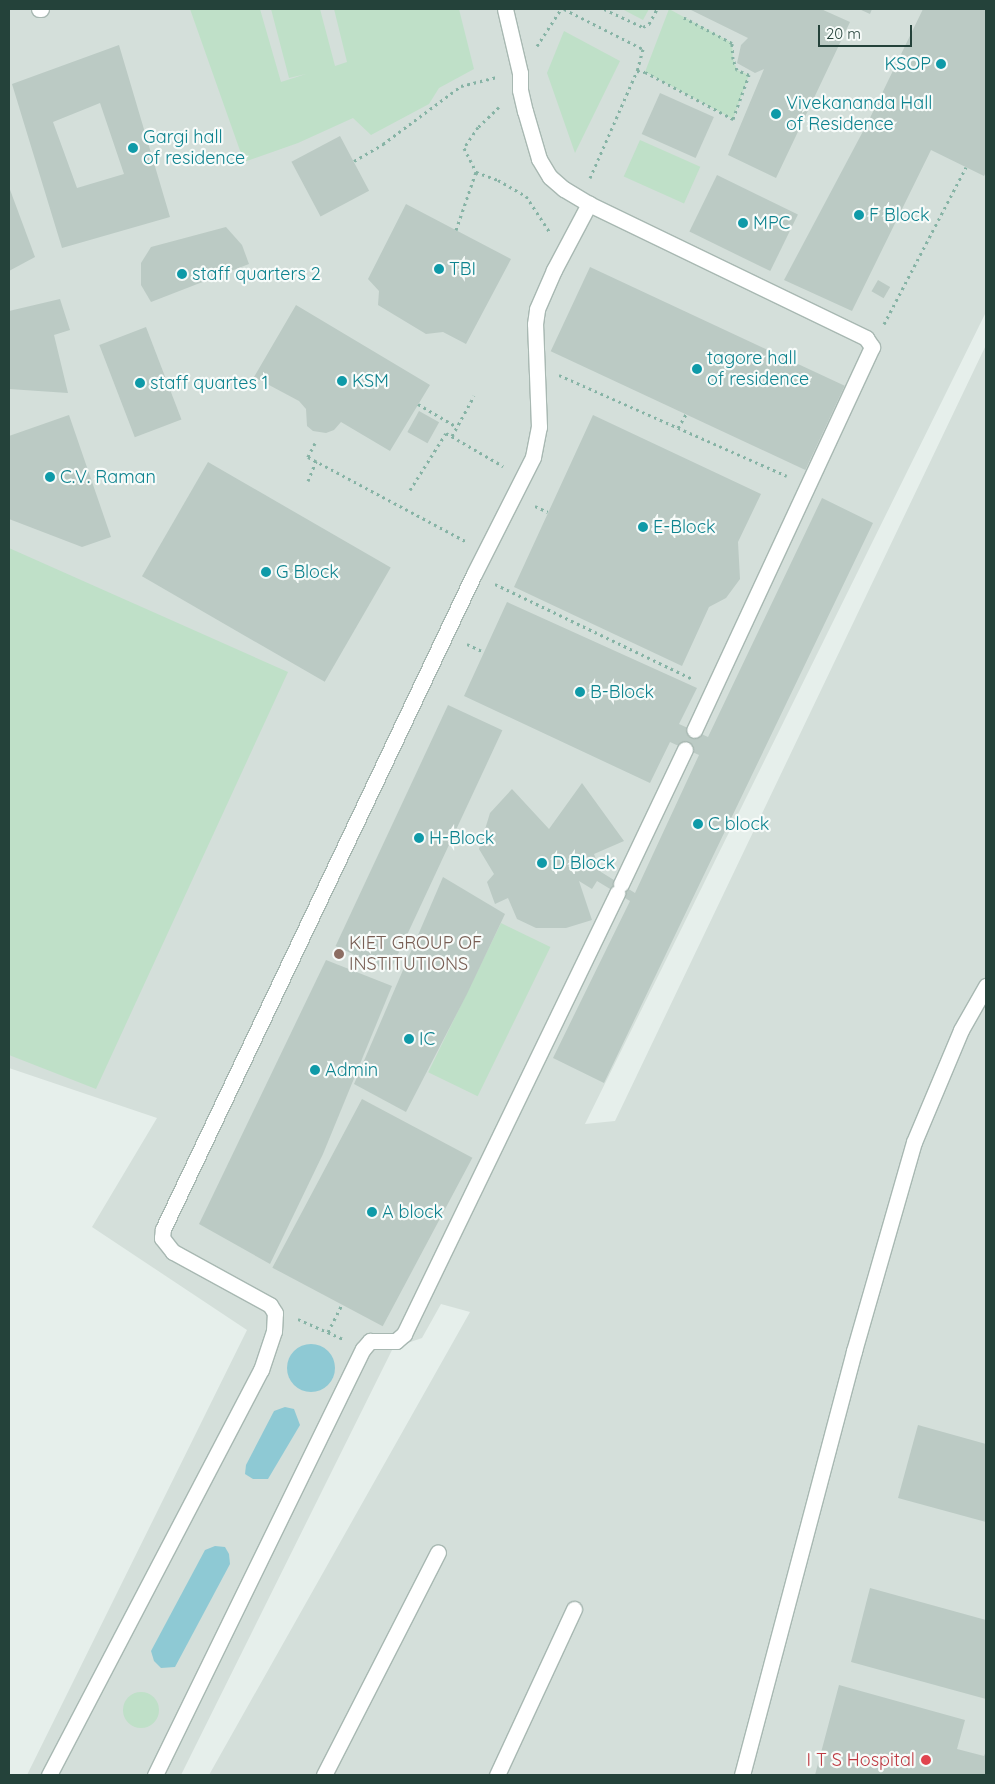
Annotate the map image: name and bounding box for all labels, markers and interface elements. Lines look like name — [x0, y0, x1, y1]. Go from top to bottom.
scale bar — [820, 15, 914, 47]
text: 20 m — [826, 24, 861, 43]
place label: KSOP — [884, 53, 931, 75]
marker: KSOP — [935, 58, 947, 70]
place label: Vivekananda Hall of Residence — [786, 93, 932, 136]
marker: Vivekananda Hall of Residence — [770, 108, 782, 120]
place label: Gargi hall of residence — [143, 127, 245, 170]
marker: Gargi hall of residence — [127, 142, 139, 154]
place label: F Block — [869, 204, 930, 226]
marker: F Block — [853, 209, 865, 221]
place label: MPC — [753, 212, 790, 234]
marker: MPC — [737, 217, 749, 229]
place label: TBI — [449, 258, 476, 280]
place label: staff quarters 2 — [192, 263, 321, 285]
marker: TBI — [433, 263, 445, 275]
marker: staff quarters 2 — [176, 268, 188, 280]
place label: tagore hall of residence — [707, 348, 809, 390]
marker: tagore hall of residence — [691, 363, 703, 375]
place label: KSM — [352, 370, 389, 392]
place label: staff quartes 1 — [150, 372, 269, 394]
marker: KSM — [336, 375, 348, 387]
marker: staff quartes 1 — [134, 377, 146, 389]
place label: C.V. Raman — [60, 466, 156, 488]
marker: C.V. Raman — [44, 471, 56, 483]
place label: E-Block — [653, 516, 716, 538]
marker: E-Block — [637, 521, 649, 533]
place label: G Block — [276, 561, 339, 583]
marker: G Block — [260, 566, 272, 578]
place label: B-Block — [590, 681, 654, 703]
marker: B-Block — [574, 686, 586, 698]
place label: C block — [708, 813, 769, 835]
marker: C block — [692, 818, 704, 830]
place label: H-Block — [429, 827, 494, 849]
marker: H-Block — [413, 832, 425, 844]
place label: D Block — [552, 852, 615, 874]
marker: D Block — [536, 857, 548, 869]
place label: KIET GROUP OF INSTITUTIONS — [349, 933, 482, 976]
marker: KIET GROUP OF INSTITUTIONS — [333, 948, 345, 960]
place label: IC — [419, 1028, 435, 1050]
marker: IC — [403, 1033, 415, 1045]
place label: Admin — [325, 1059, 378, 1081]
marker: Admin — [309, 1064, 321, 1076]
place label: A block — [382, 1201, 443, 1223]
marker: A block — [366, 1206, 378, 1218]
place label: I T S Hospital — [807, 1749, 915, 1771]
marker: I T S Hospital — [919, 1753, 933, 1767]

